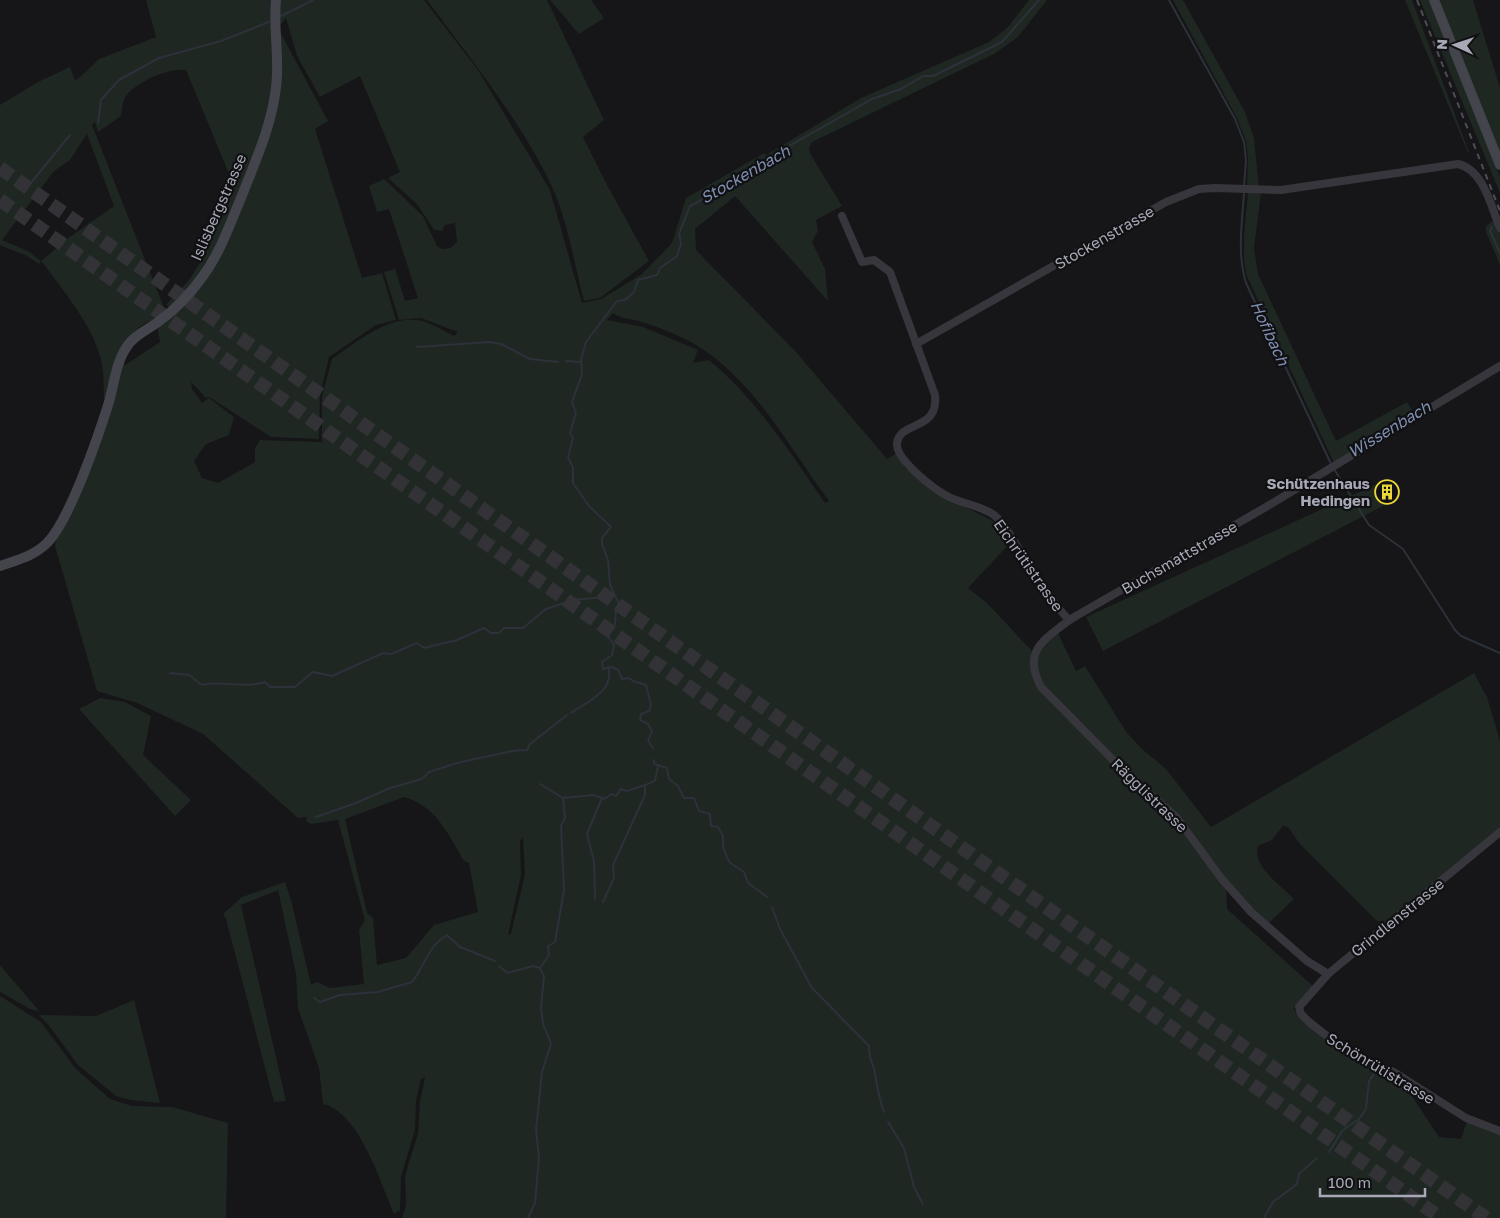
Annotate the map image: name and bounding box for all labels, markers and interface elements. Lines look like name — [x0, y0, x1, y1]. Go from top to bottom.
north arrow — [1430, 20, 1480, 70]
text: N — [1433, 39, 1450, 50]
water label: Stockenbach — [697, 140, 794, 208]
street label: Islisbergstrasse — [186, 151, 250, 263]
street label: Stockenstrasse — [1051, 201, 1157, 273]
water label: Hofibach — [1246, 297, 1294, 370]
water label: Wissenbach — [1344, 396, 1435, 462]
place label: Schützenhaus Hedingen — [1266, 474, 1370, 509]
building icon: Schützenhaus Hedingen — [1374, 479, 1400, 505]
street label: Eichrütistrasse — [991, 516, 1068, 615]
street label: Buchsmattstrasse — [1118, 516, 1240, 597]
street label: Rägglistrasse — [1108, 754, 1192, 836]
street label: Grindlenstrasse — [1347, 874, 1447, 960]
street label: Schönrütistrasse — [1324, 1029, 1439, 1108]
scale bar — [1320, 1166, 1425, 1198]
text: 100 m — [1328, 1173, 1371, 1191]

